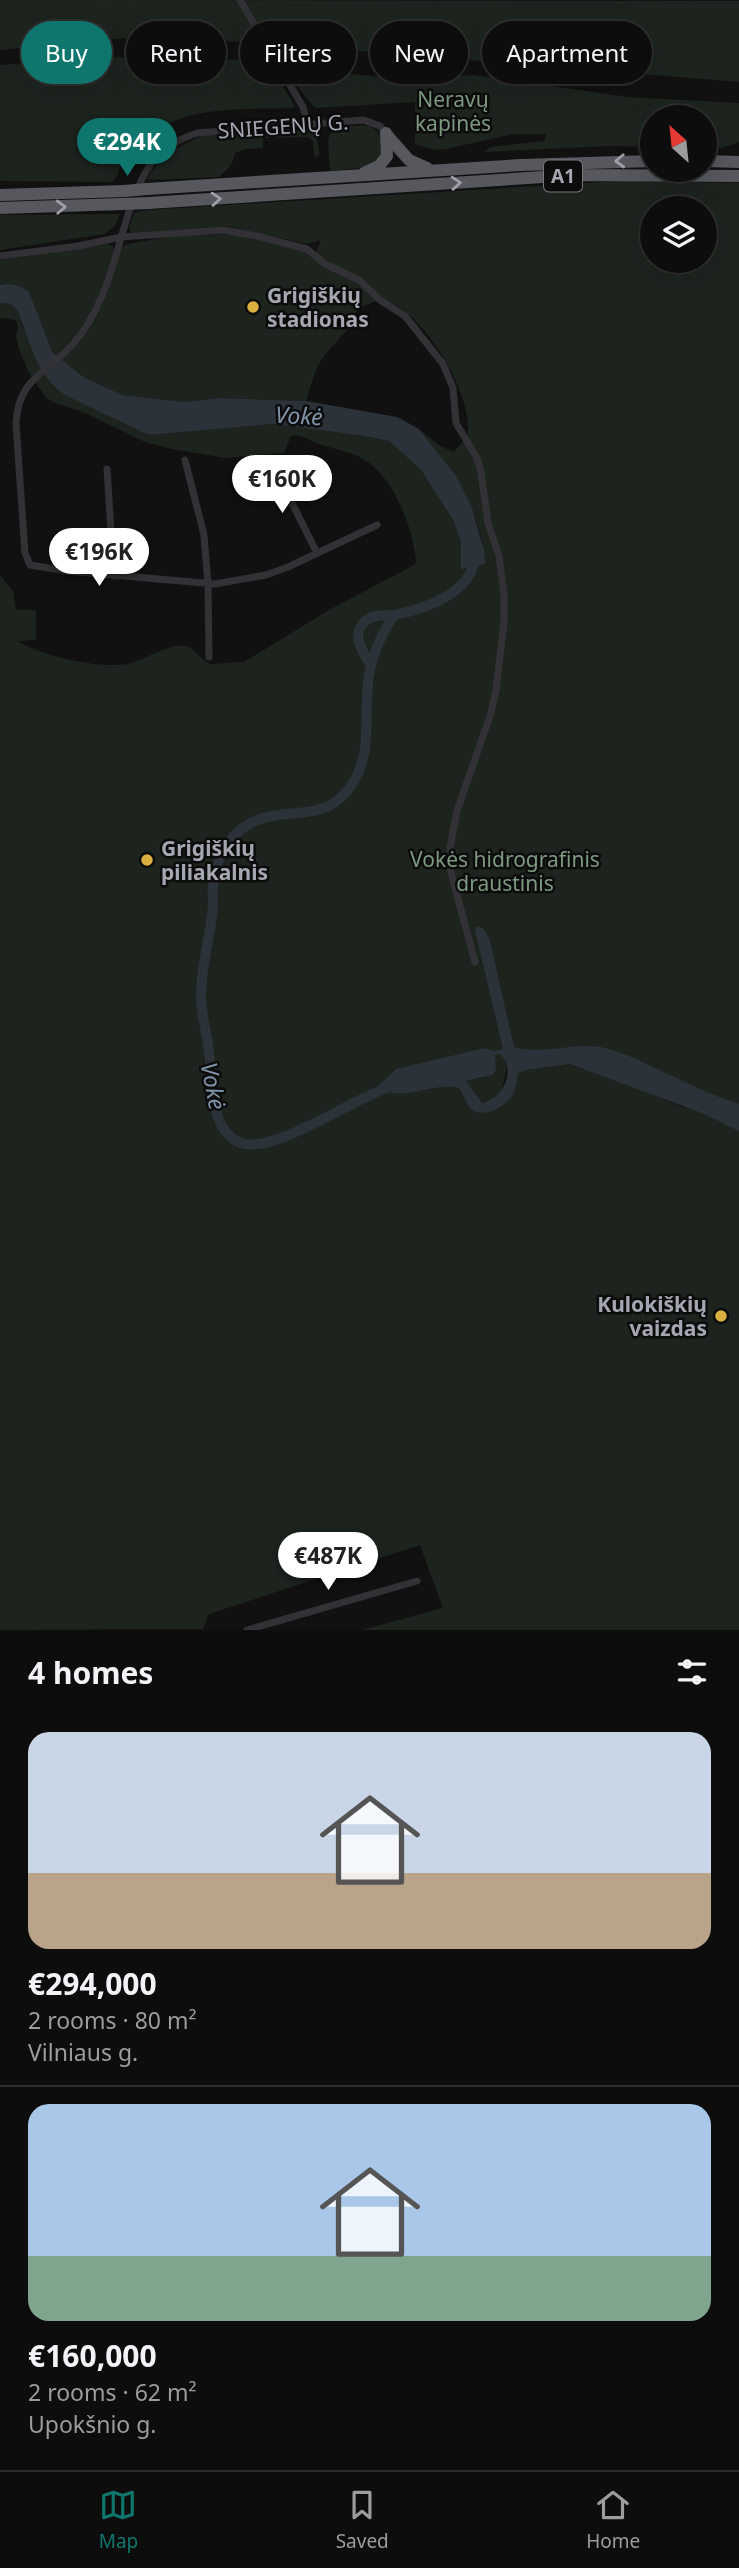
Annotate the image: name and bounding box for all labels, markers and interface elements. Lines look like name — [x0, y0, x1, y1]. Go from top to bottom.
chip: Buy — [21, 21, 112, 84]
chip: Rent — [126, 21, 226, 84]
chip: Filters — [240, 21, 356, 84]
chip: New — [370, 21, 468, 84]
chip: Apartment — [482, 21, 652, 84]
park label: Neravų kapinės — [415, 85, 491, 137]
north arrow — [640, 105, 718, 182]
map controls — [640, 105, 717, 273]
street label: SNIEGENŲ G. — [217, 107, 349, 145]
pin: €294K — [78, 118, 176, 178]
text: €294K — [93, 125, 161, 157]
one-way arrow — [614, 154, 625, 169]
road number: A1 — [544, 160, 582, 192]
one-way arrow — [450, 176, 461, 191]
one-way arrow — [211, 191, 222, 206]
button: layers — [640, 196, 717, 273]
one-way arrow — [55, 199, 66, 214]
place label: Grigiškių stadionas — [267, 281, 369, 333]
marker: Grigiškių stadionas — [245, 299, 261, 315]
water label: Vokė — [274, 398, 324, 432]
pin: €160K — [233, 456, 331, 515]
text: €160K — [248, 462, 316, 494]
pin: €196K — [50, 528, 148, 588]
text: €196K — [65, 535, 133, 567]
place label: Grigiškių piliakalnis — [161, 834, 268, 886]
park label: Vokės hidrografinis draustinis — [410, 845, 600, 897]
marker: Grigiškių piliakalnis — [139, 852, 155, 868]
water label: Vokė — [194, 1060, 234, 1112]
place label: Kulokiškių vaizdas — [597, 1290, 707, 1342]
marker: Kulokiškių vaizdas — [713, 1308, 729, 1324]
pin: €487K — [279, 1532, 377, 1592]
text: €487K — [294, 1539, 362, 1571]
text: 4 homes — [28, 1652, 153, 1693]
icon: filters — [673, 1653, 711, 1691]
icon: home — [307, 1777, 433, 1903]
text: €294,000 — [28, 1963, 157, 2004]
text: 2 rooms · 80 m² — [28, 2004, 197, 2036]
text: Vilniaus g. — [28, 2036, 138, 2068]
icon: home — [307, 2149, 433, 2275]
text: €160,000 — [28, 2335, 157, 2376]
text: 2 rooms · 62 m² — [28, 2376, 197, 2408]
text: Upokšnio g. — [28, 2408, 157, 2440]
tab: Map — [99, 2486, 138, 2554]
tab: Saved — [336, 2486, 389, 2554]
tab: Home — [586, 2486, 640, 2554]

